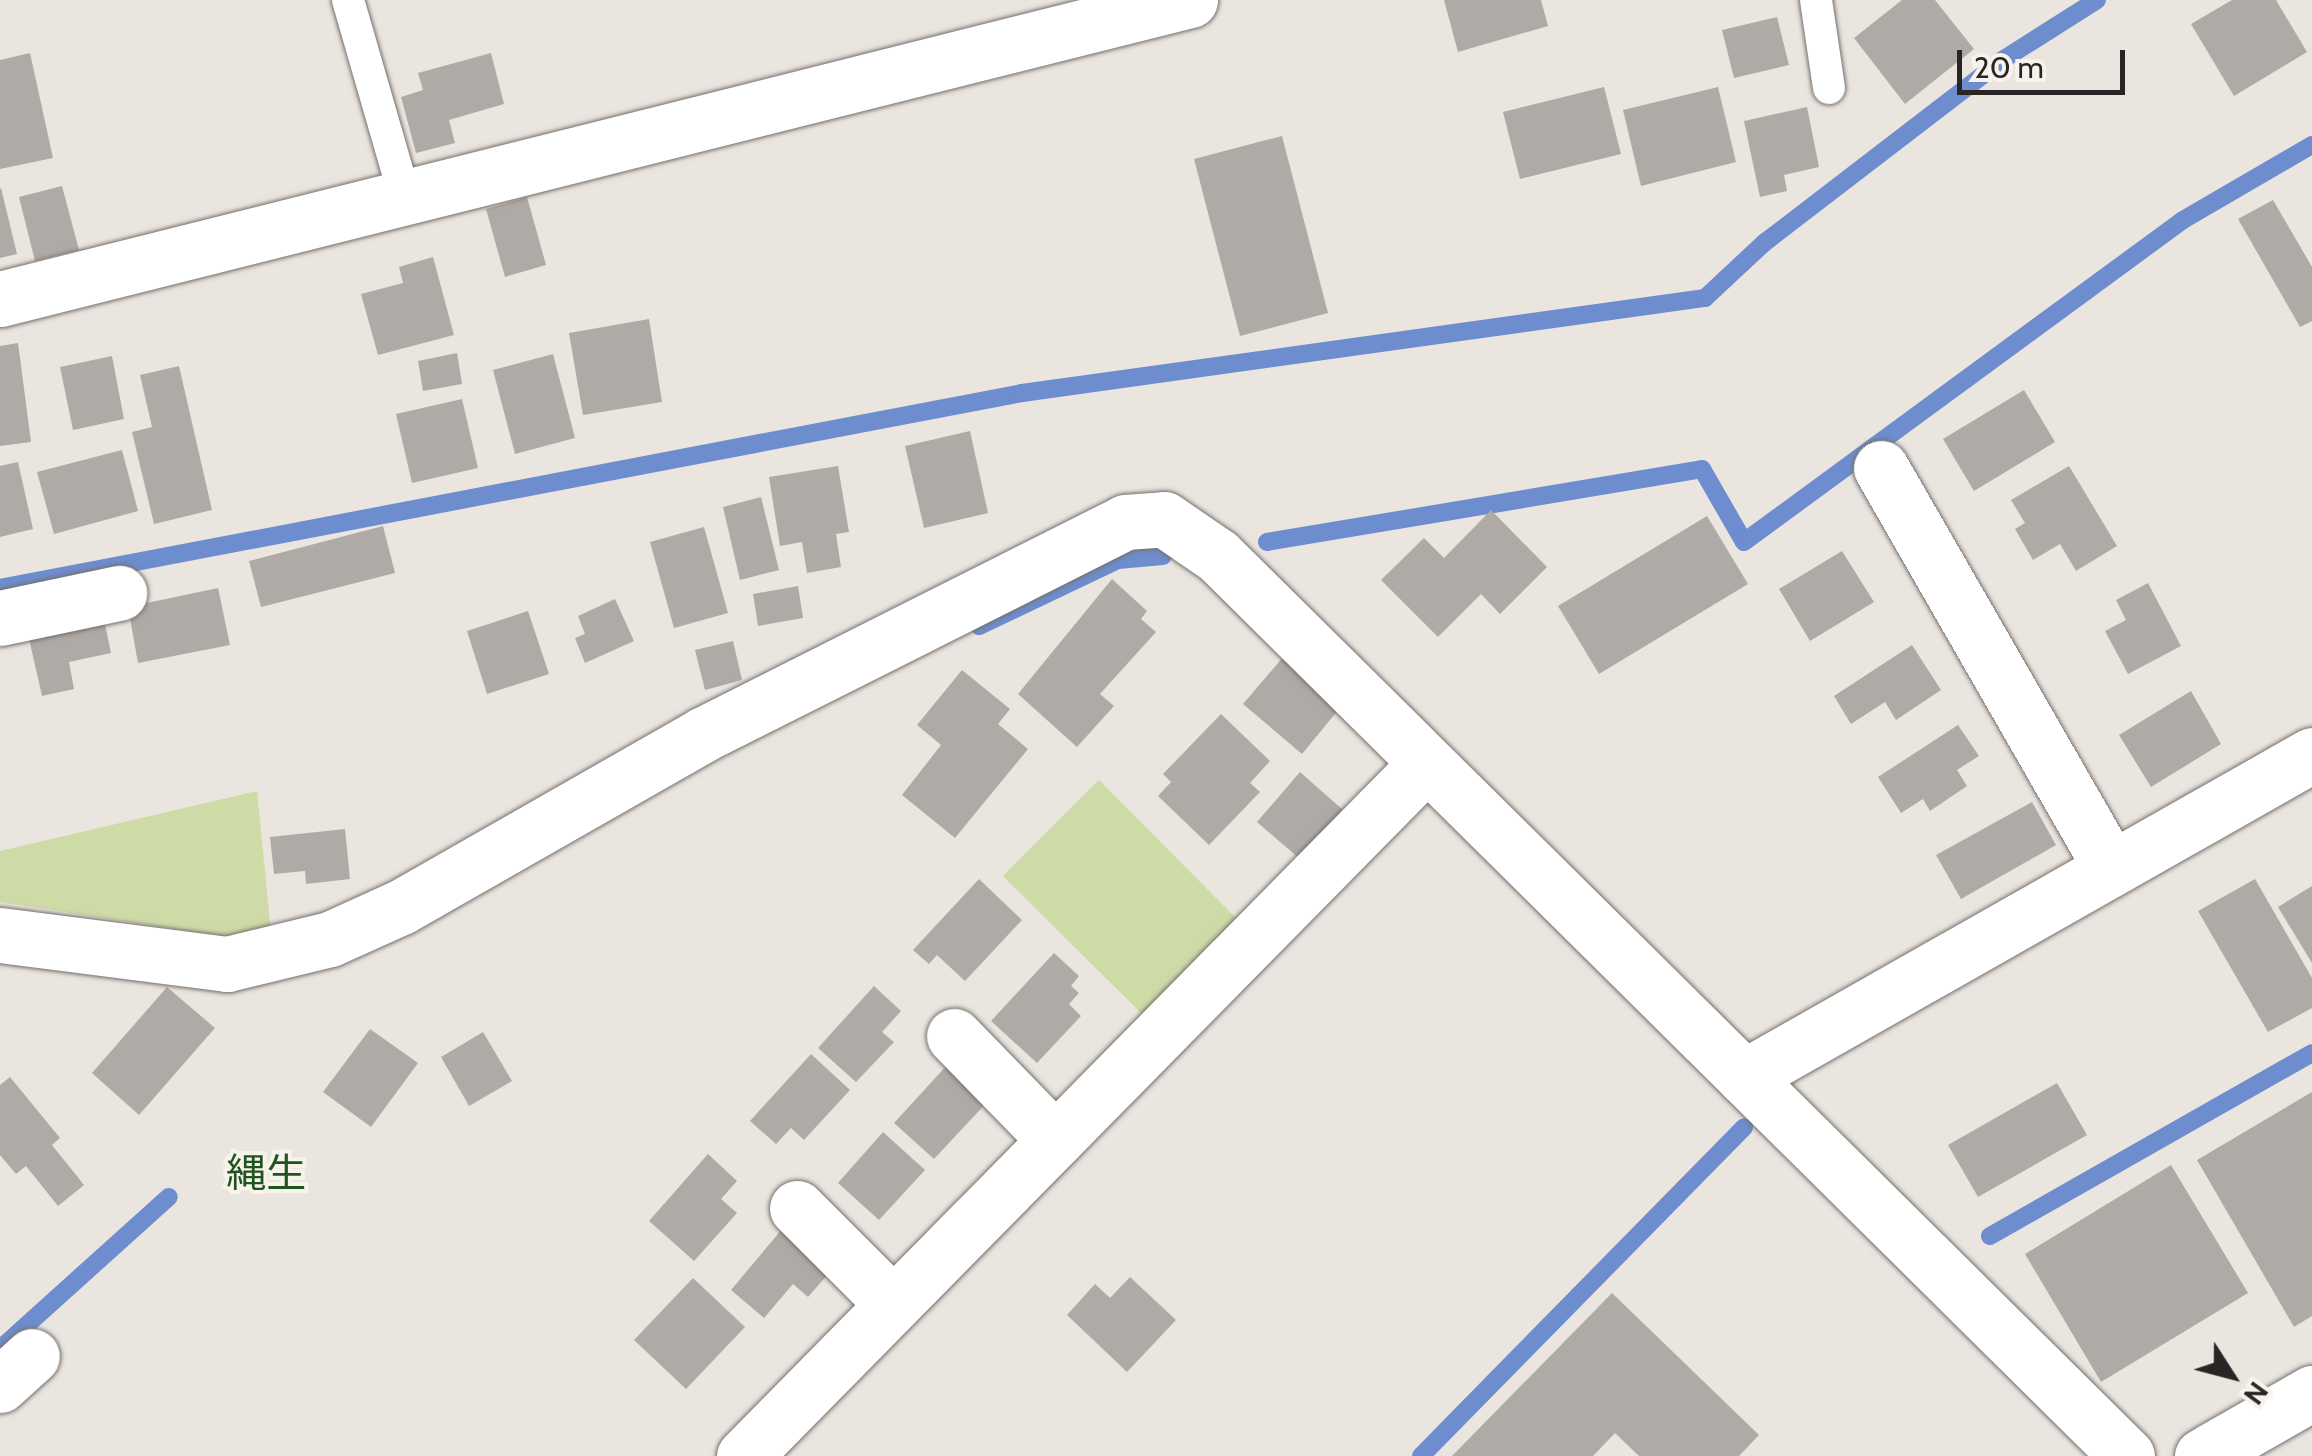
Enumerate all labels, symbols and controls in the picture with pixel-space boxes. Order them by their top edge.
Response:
scale bar [1962,30,2130,92]
text: 20 m [1974,49,2044,86]
district label: 縄生 [226,1149,306,1197]
north arrow [2182,1326,2282,1426]
text: N [2237,1376,2276,1412]

